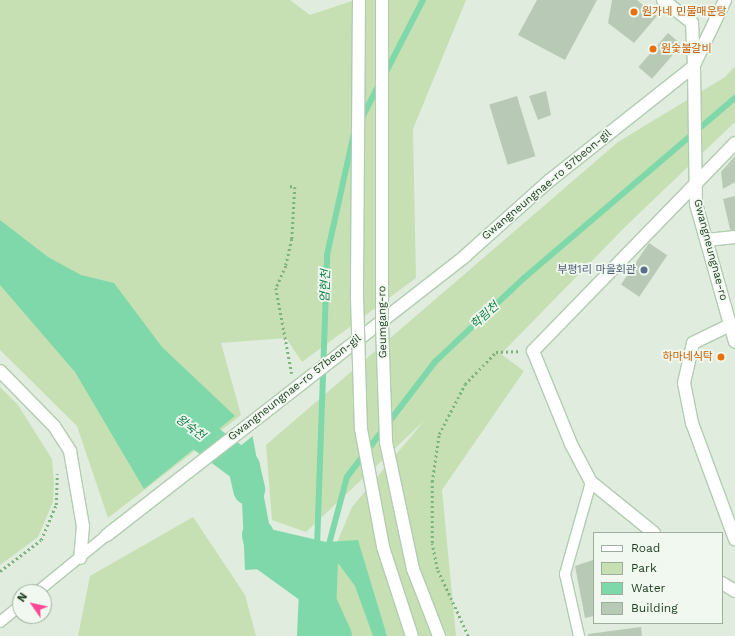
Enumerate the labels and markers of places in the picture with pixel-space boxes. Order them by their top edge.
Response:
place label: 원가네 민물매운탕 [642,5,727,19]
marker: 원가네 민물매운탕 [629,7,639,17]
place label: 원숯불갈비 [661,42,712,56]
marker: 원숯불갈비 [648,44,658,54]
place label: 부평1리 마을회관 [557,263,636,277]
marker: 부평1리 마을회관 [639,265,649,275]
place label: 하마네식탁 [662,350,713,364]
marker: 하마네식탁 [716,352,726,362]

